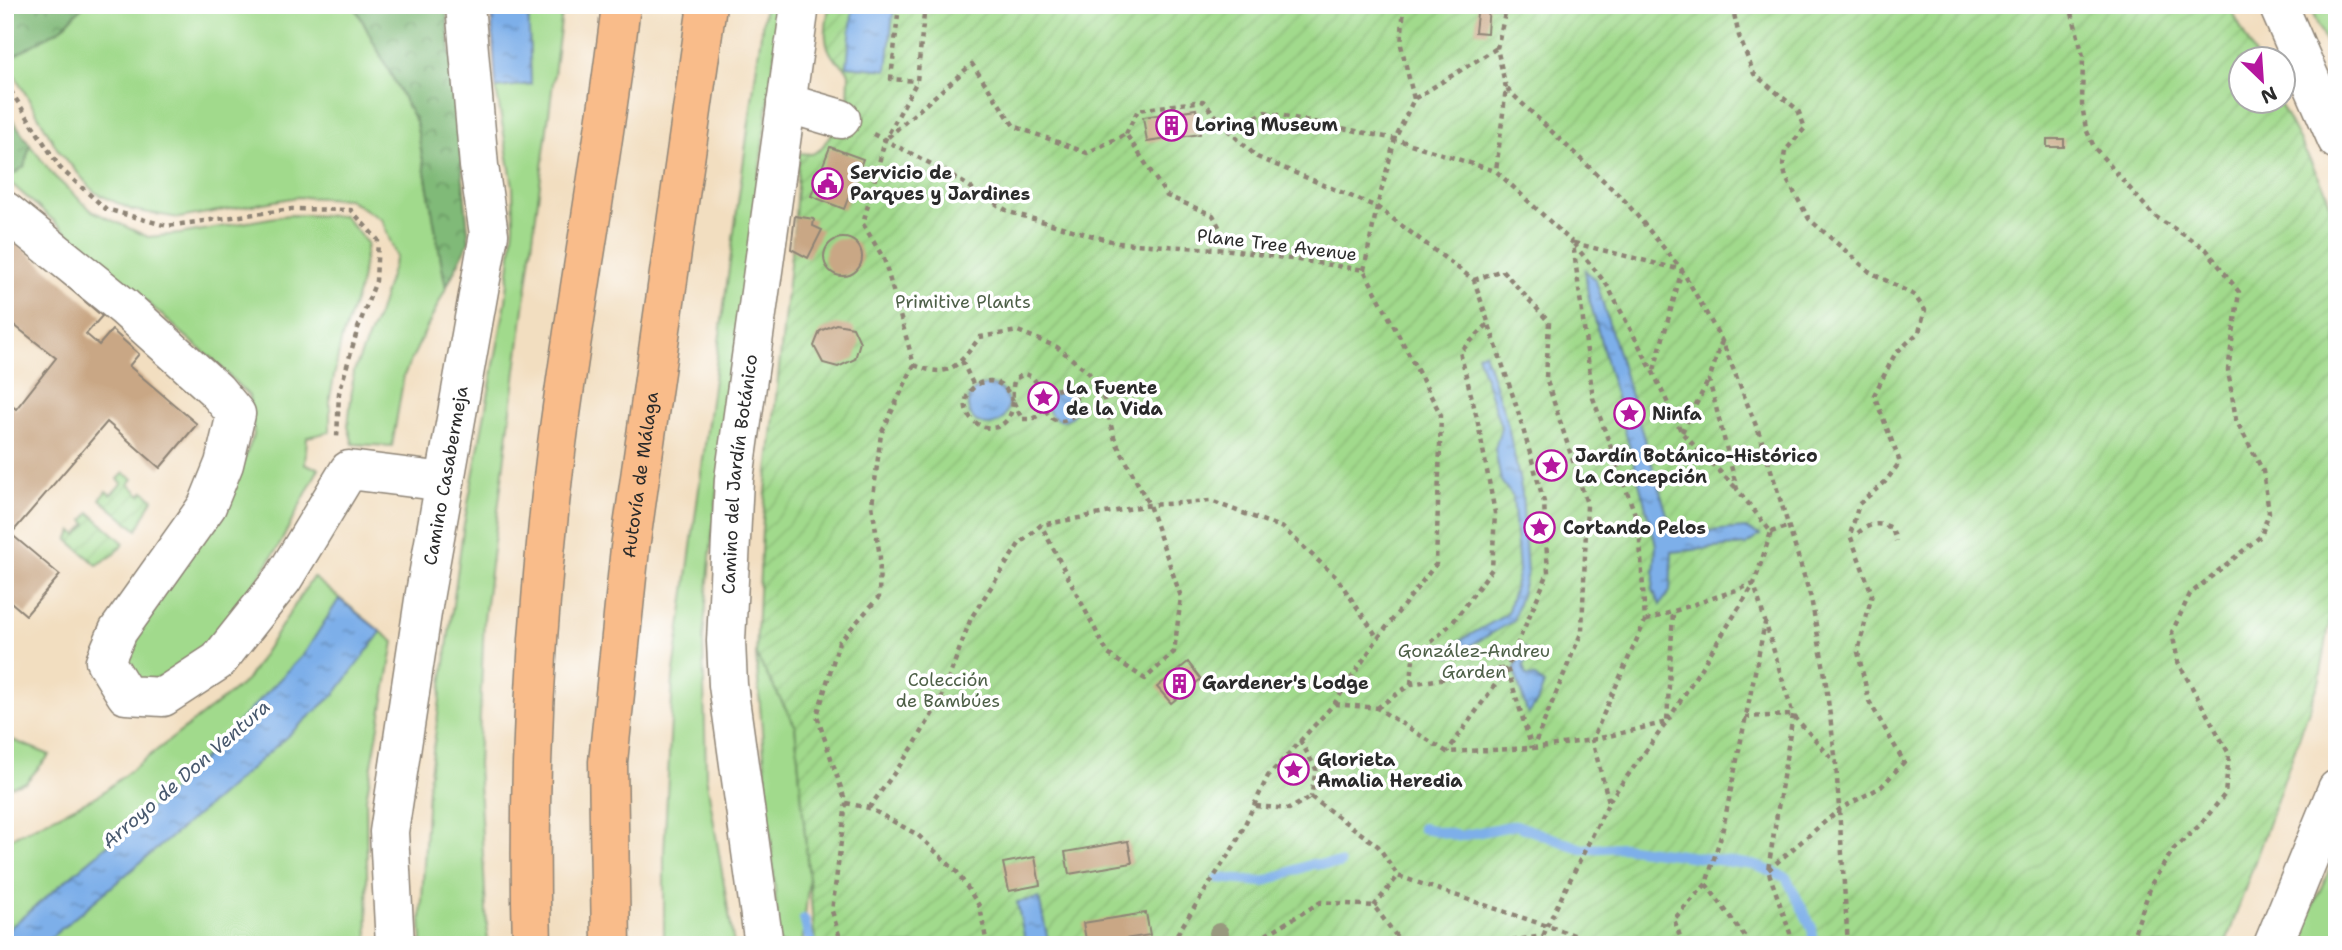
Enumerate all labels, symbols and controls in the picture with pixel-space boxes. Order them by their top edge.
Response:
north arrow [2226,46,2296,116]
text: N [2257,80,2281,109]
building icon: Loring Museum [1155,108,1189,142]
place label: Loring Museum [1195,113,1338,137]
place label: Servicio de Parques y Jardines [850,161,1030,206]
public building icon: Servicio de Parques y Jardines [810,166,844,200]
street label: Plane Tree Avenue [1196,223,1358,267]
park label: Primitive Plants [895,290,1031,314]
street label: Camino del Jardín Botánico [716,353,763,595]
place label: La Fuente de la Vida [1066,376,1164,421]
place icon: La Fuente de la Vida [1026,381,1060,415]
street label: Camino Casabermeja [418,384,474,567]
street label: Autovía de Málaga [617,390,664,559]
place icon: Ninfa [1612,397,1646,431]
place label: Ninfa [1652,402,1703,426]
place label: Jardín Botánico-Histórico La Concepción [1575,444,1818,489]
place icon: Jardín Botánico-Histórico La Concepción [1535,449,1569,483]
place icon: Cortando Pelos [1523,511,1557,545]
place label: Cortando Pelos [1563,516,1706,540]
park label: González-Andreu Garden [1398,639,1550,684]
building icon: Gardener's Lodge [1162,666,1196,700]
park label: Colección de Bambúes [896,668,1000,713]
place label: Gardener's Lodge [1202,671,1369,695]
water label: Arroyo de Don Ventura [97,694,275,854]
place label: Glorieta Amalia Heredia [1317,748,1463,793]
place icon: Glorieta Amalia Heredia [1277,753,1311,787]

